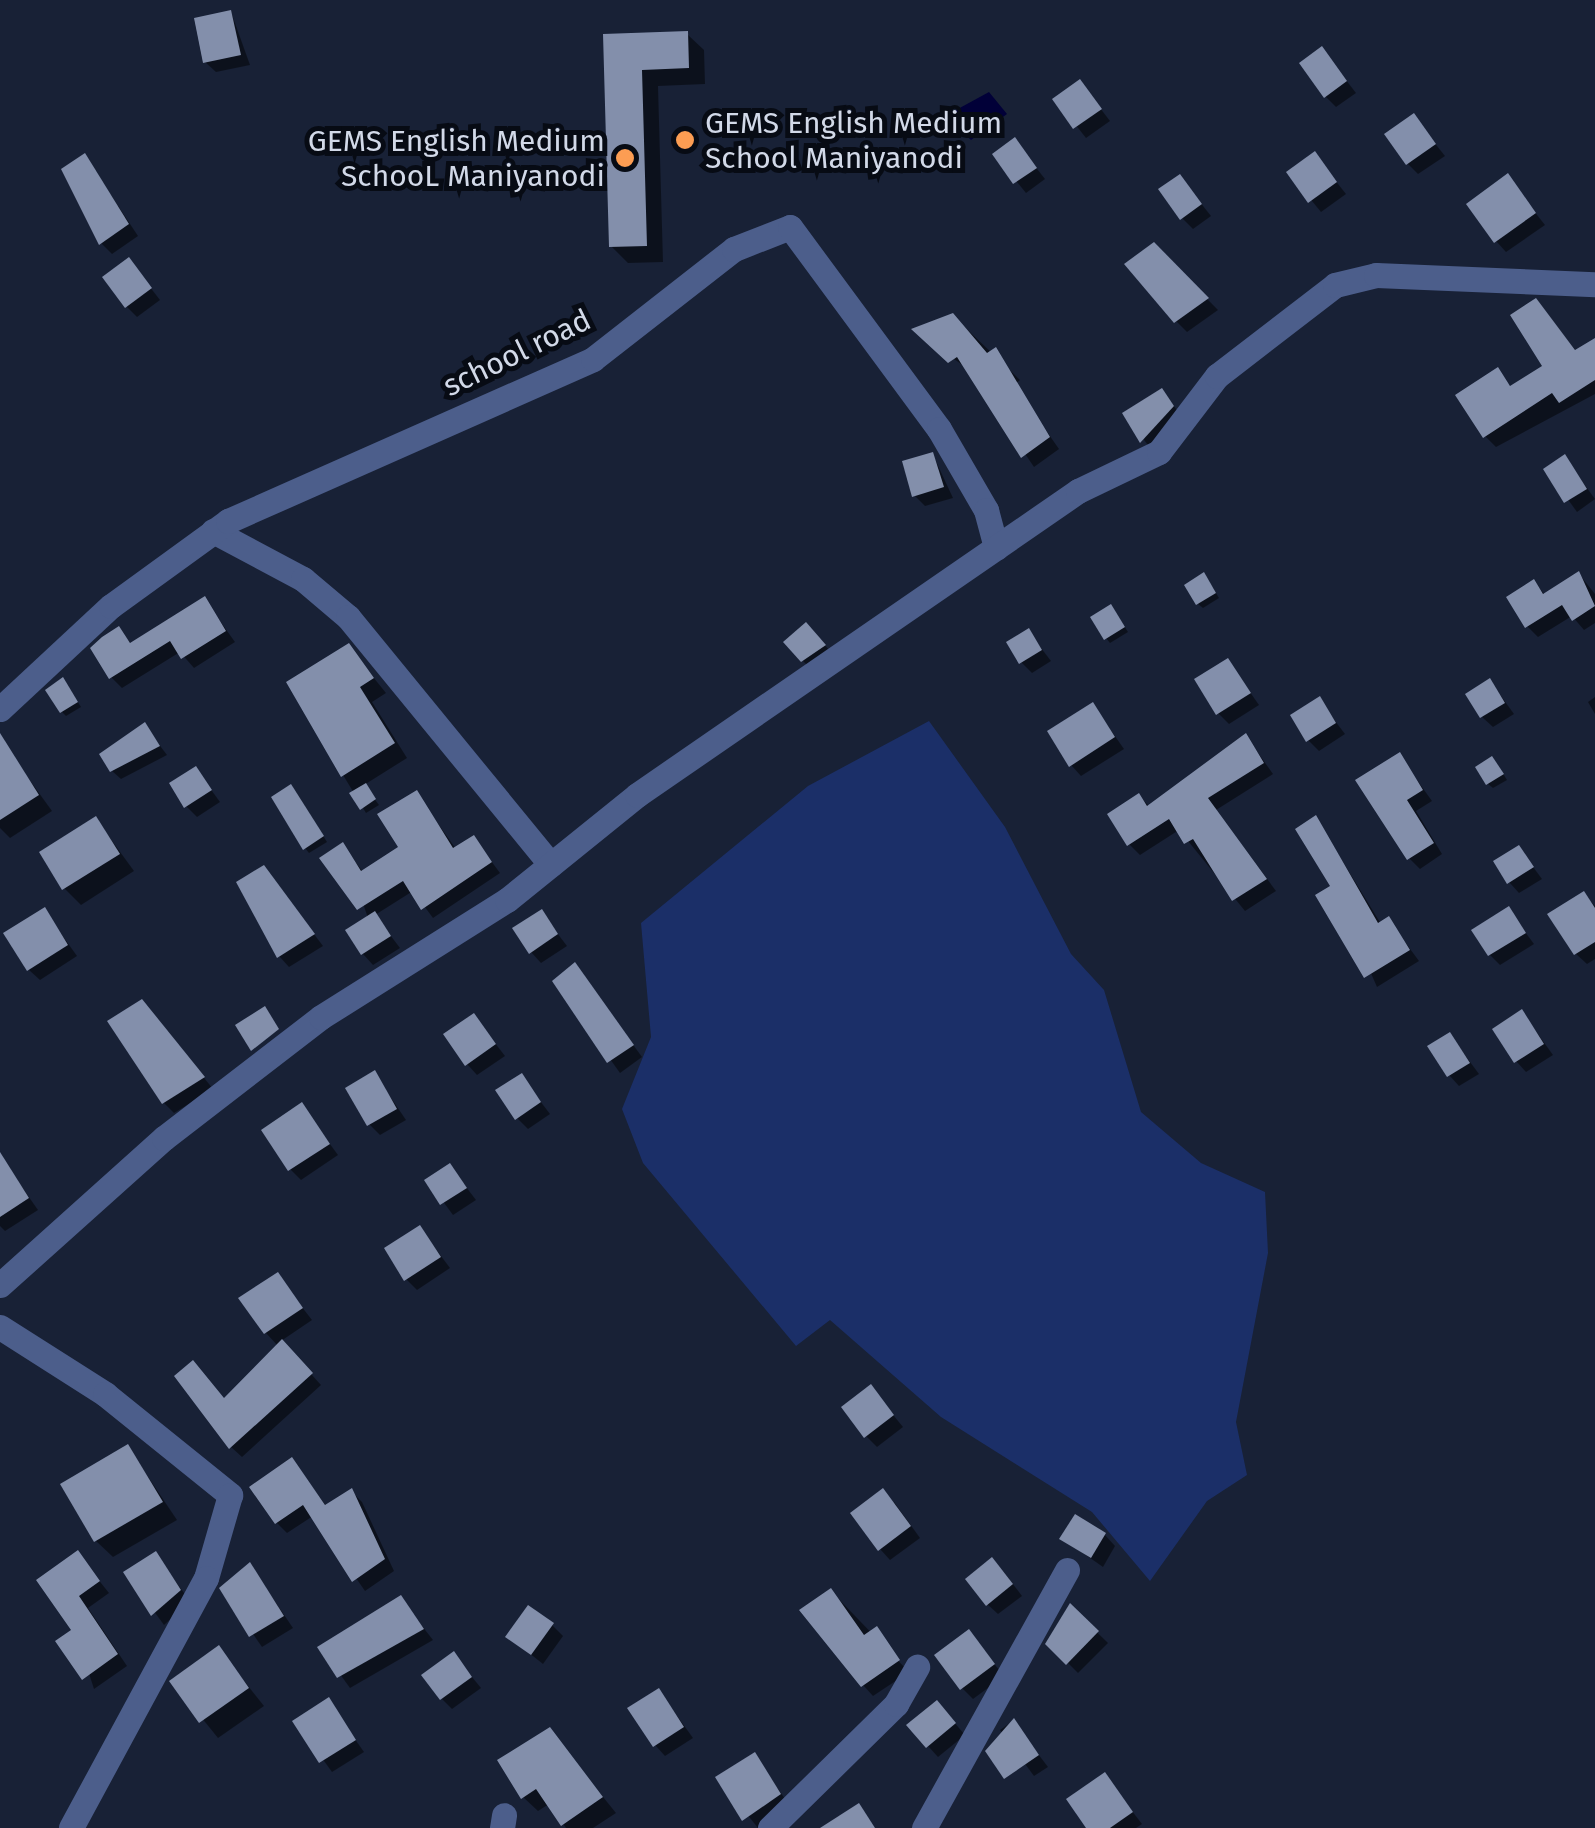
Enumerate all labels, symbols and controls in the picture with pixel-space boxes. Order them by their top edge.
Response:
place label: GEMS English Medium School Maniyanodi [705,105,1002,176]
place label: GEMS English Medium SchooL Maniyanodi [308,123,605,194]
marker: GEMS English Medium School Maniyanodi [674,129,696,151]
marker: GEMS English Medium SchooL Maniyanodi [614,147,636,169]
street label: school road [437,302,597,404]

